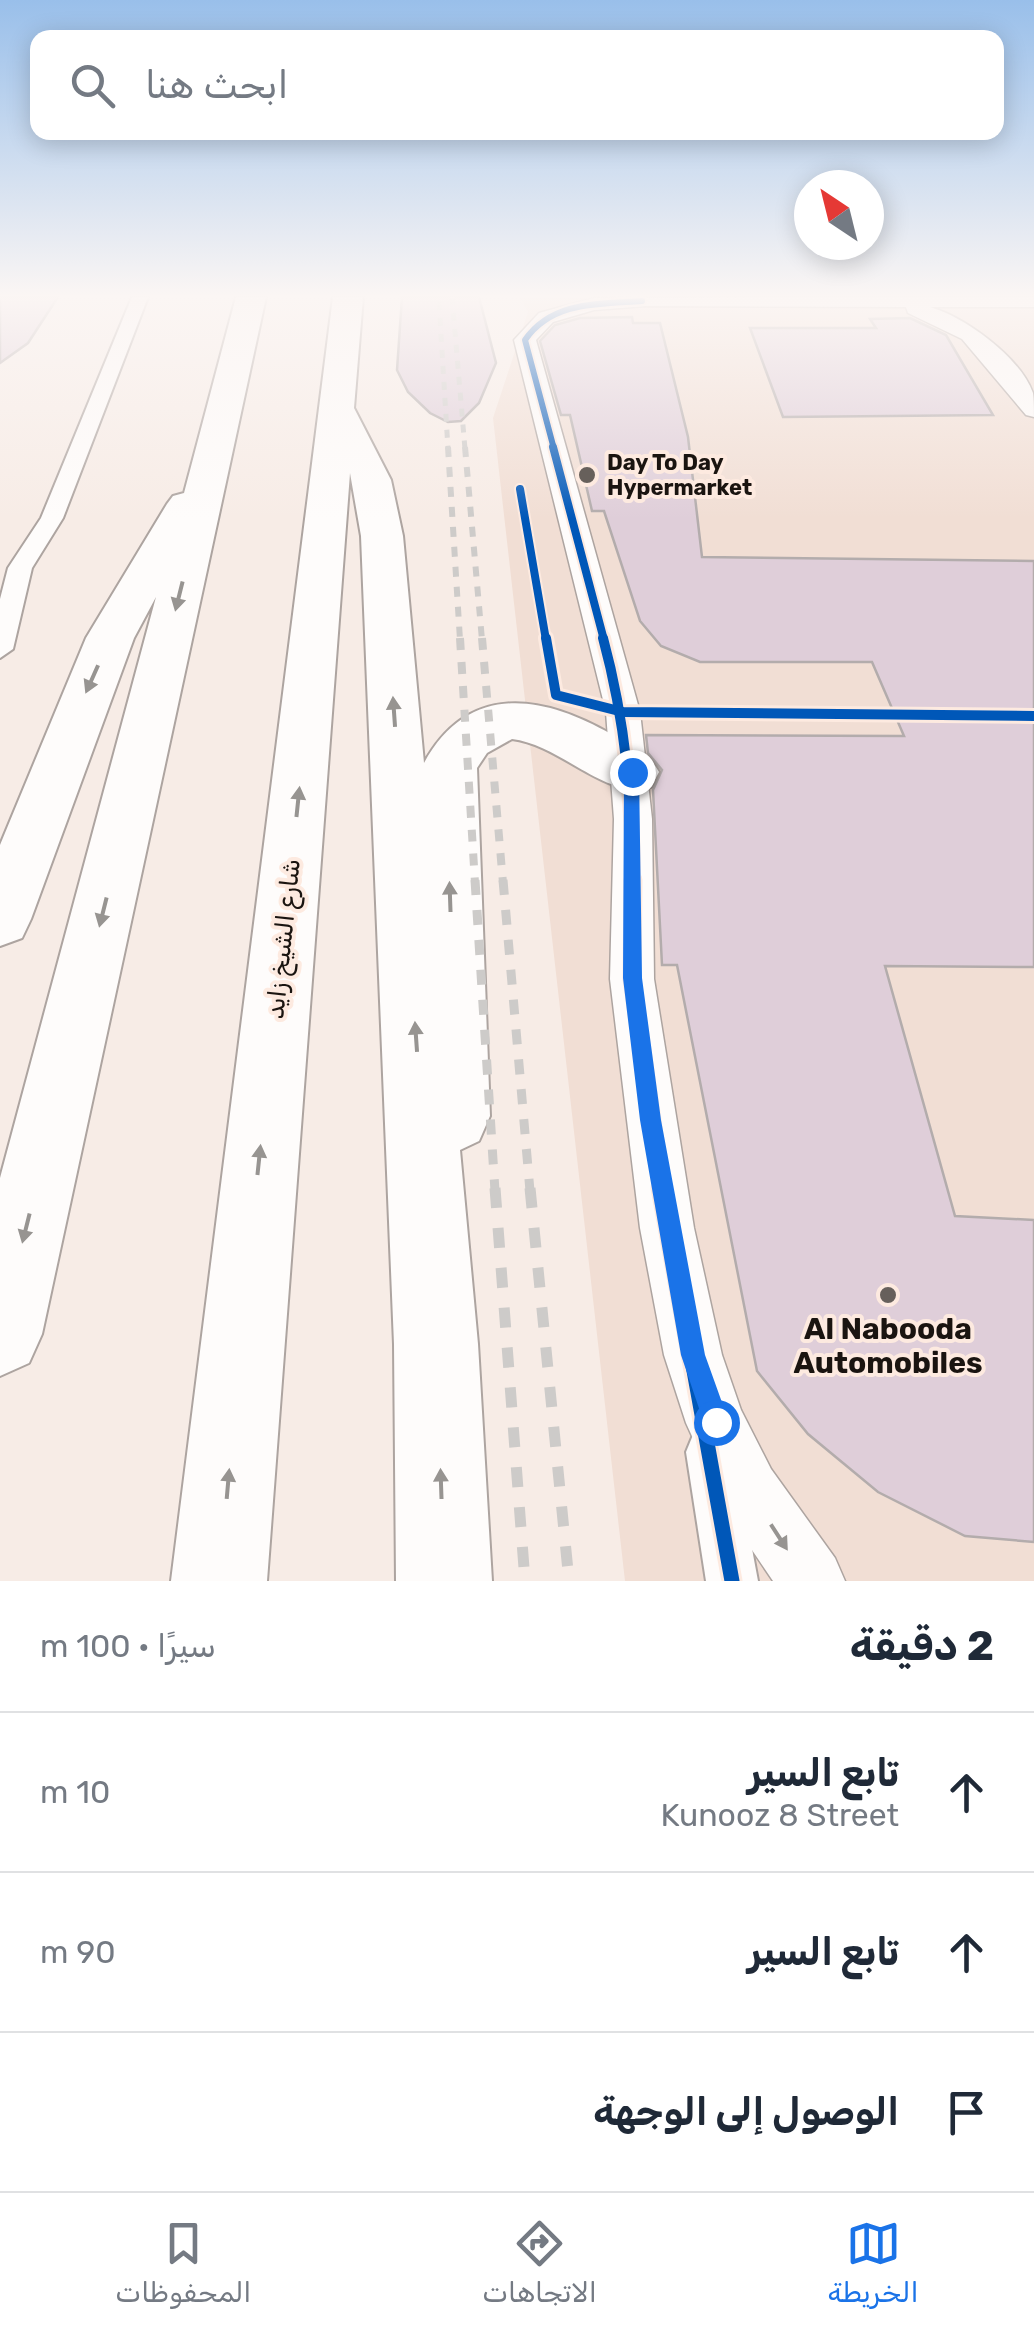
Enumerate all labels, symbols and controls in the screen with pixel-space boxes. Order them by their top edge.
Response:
search box [30,30,1004,140]
icon: search [65,58,120,113]
text: ابحث هنا [145,62,288,108]
north arrow [794,170,884,260]
place label: Day To Day Hypermarket [607,449,752,501]
marker: Day To Day Hypermarket [576,464,598,486]
one-way arrow [171,581,187,612]
one-way arrow [83,665,100,694]
one-way arrow [386,696,402,728]
route end [610,750,656,796]
one-way arrow [290,786,306,818]
street label: شارع الشيخ زايد [260,857,309,1021]
one-way arrow [442,880,458,912]
one-way arrow [94,897,110,928]
one-way arrow [407,1020,423,1052]
one-way arrow [251,1144,267,1176]
one-way arrow [18,1213,33,1244]
marker: Al Nabooda Automobiles [877,1284,899,1306]
place label: Al Nabooda Automobiles [793,1311,983,1381]
route start [694,1400,740,1446]
one-way arrow [221,1467,237,1499]
one-way arrow [432,1467,448,1499]
one-way arrow [770,1524,788,1551]
text: 2 دقيقة [850,1621,994,1671]
text: سيرًا · 100 m [40,1627,216,1665]
text: تابع السير [747,1750,899,1796]
icon: ahead [939,1765,994,1820]
text: 10 m [40,1773,110,1811]
text: Kunooz 8 Street [660,1796,899,1834]
icon: ahead [939,1925,994,1980]
text: تابع السير [747,1929,899,1975]
text: 90 m [40,1933,116,1971]
icon: arrive [939,2085,994,2140]
text: الوصول إلى الوجهة [593,2089,899,2135]
tab: المحفوظات [115,2216,251,2309]
tab: الاتجاهات [482,2216,597,2309]
tab: الخريطة [828,2216,919,2309]

